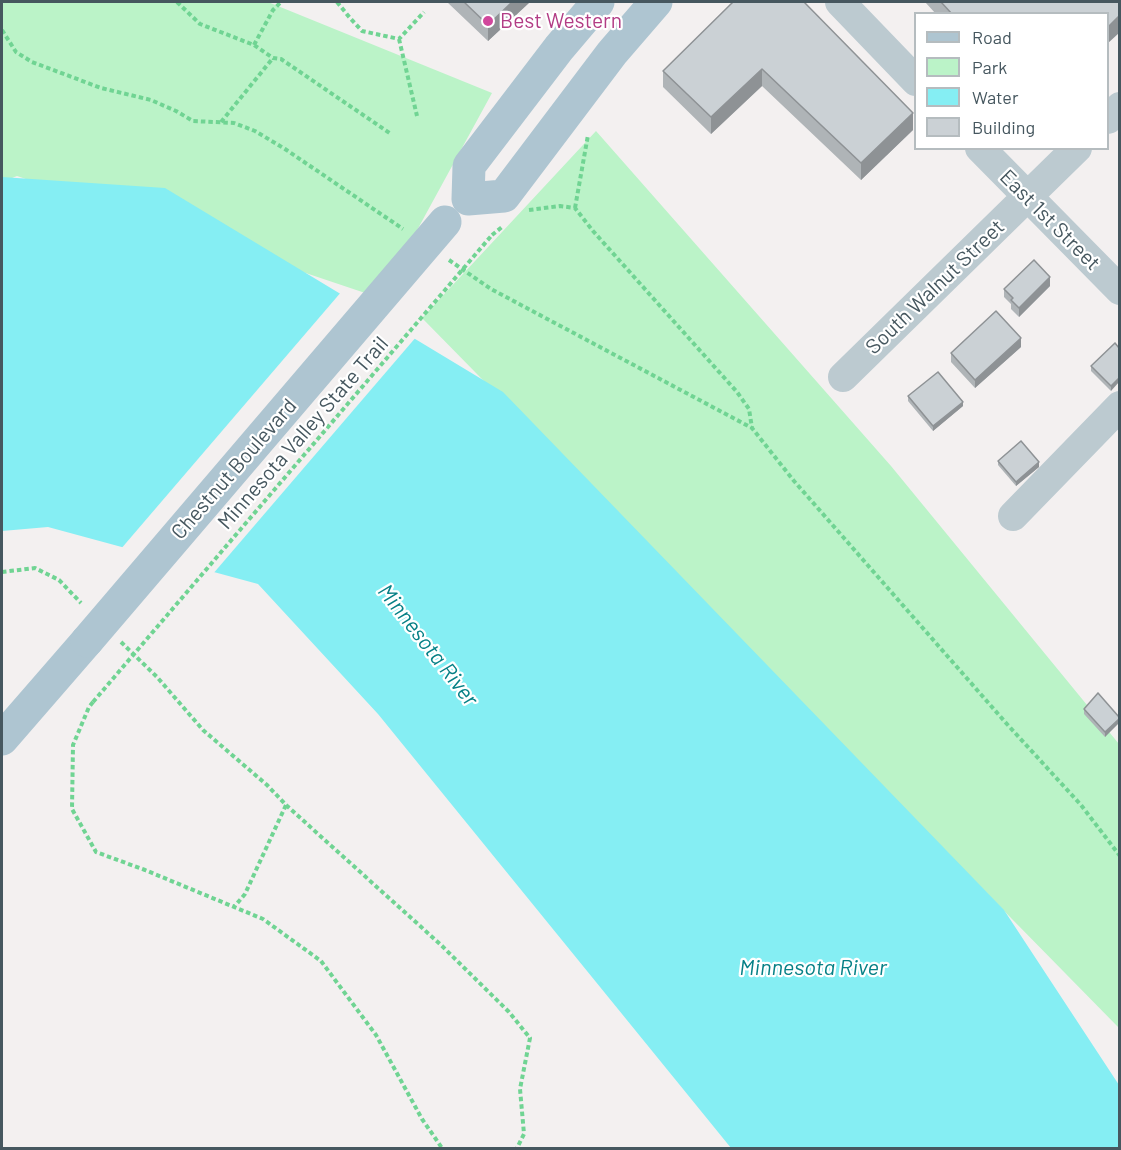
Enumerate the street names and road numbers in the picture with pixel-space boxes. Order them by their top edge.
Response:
street label: East 1st Street [994,164,1106,276]
street label: South Walnut Street [860,214,1010,360]
street label: Minnesota Valley State Trail [212,332,394,534]
street label: Chestnut Boulevard [166,394,302,544]

